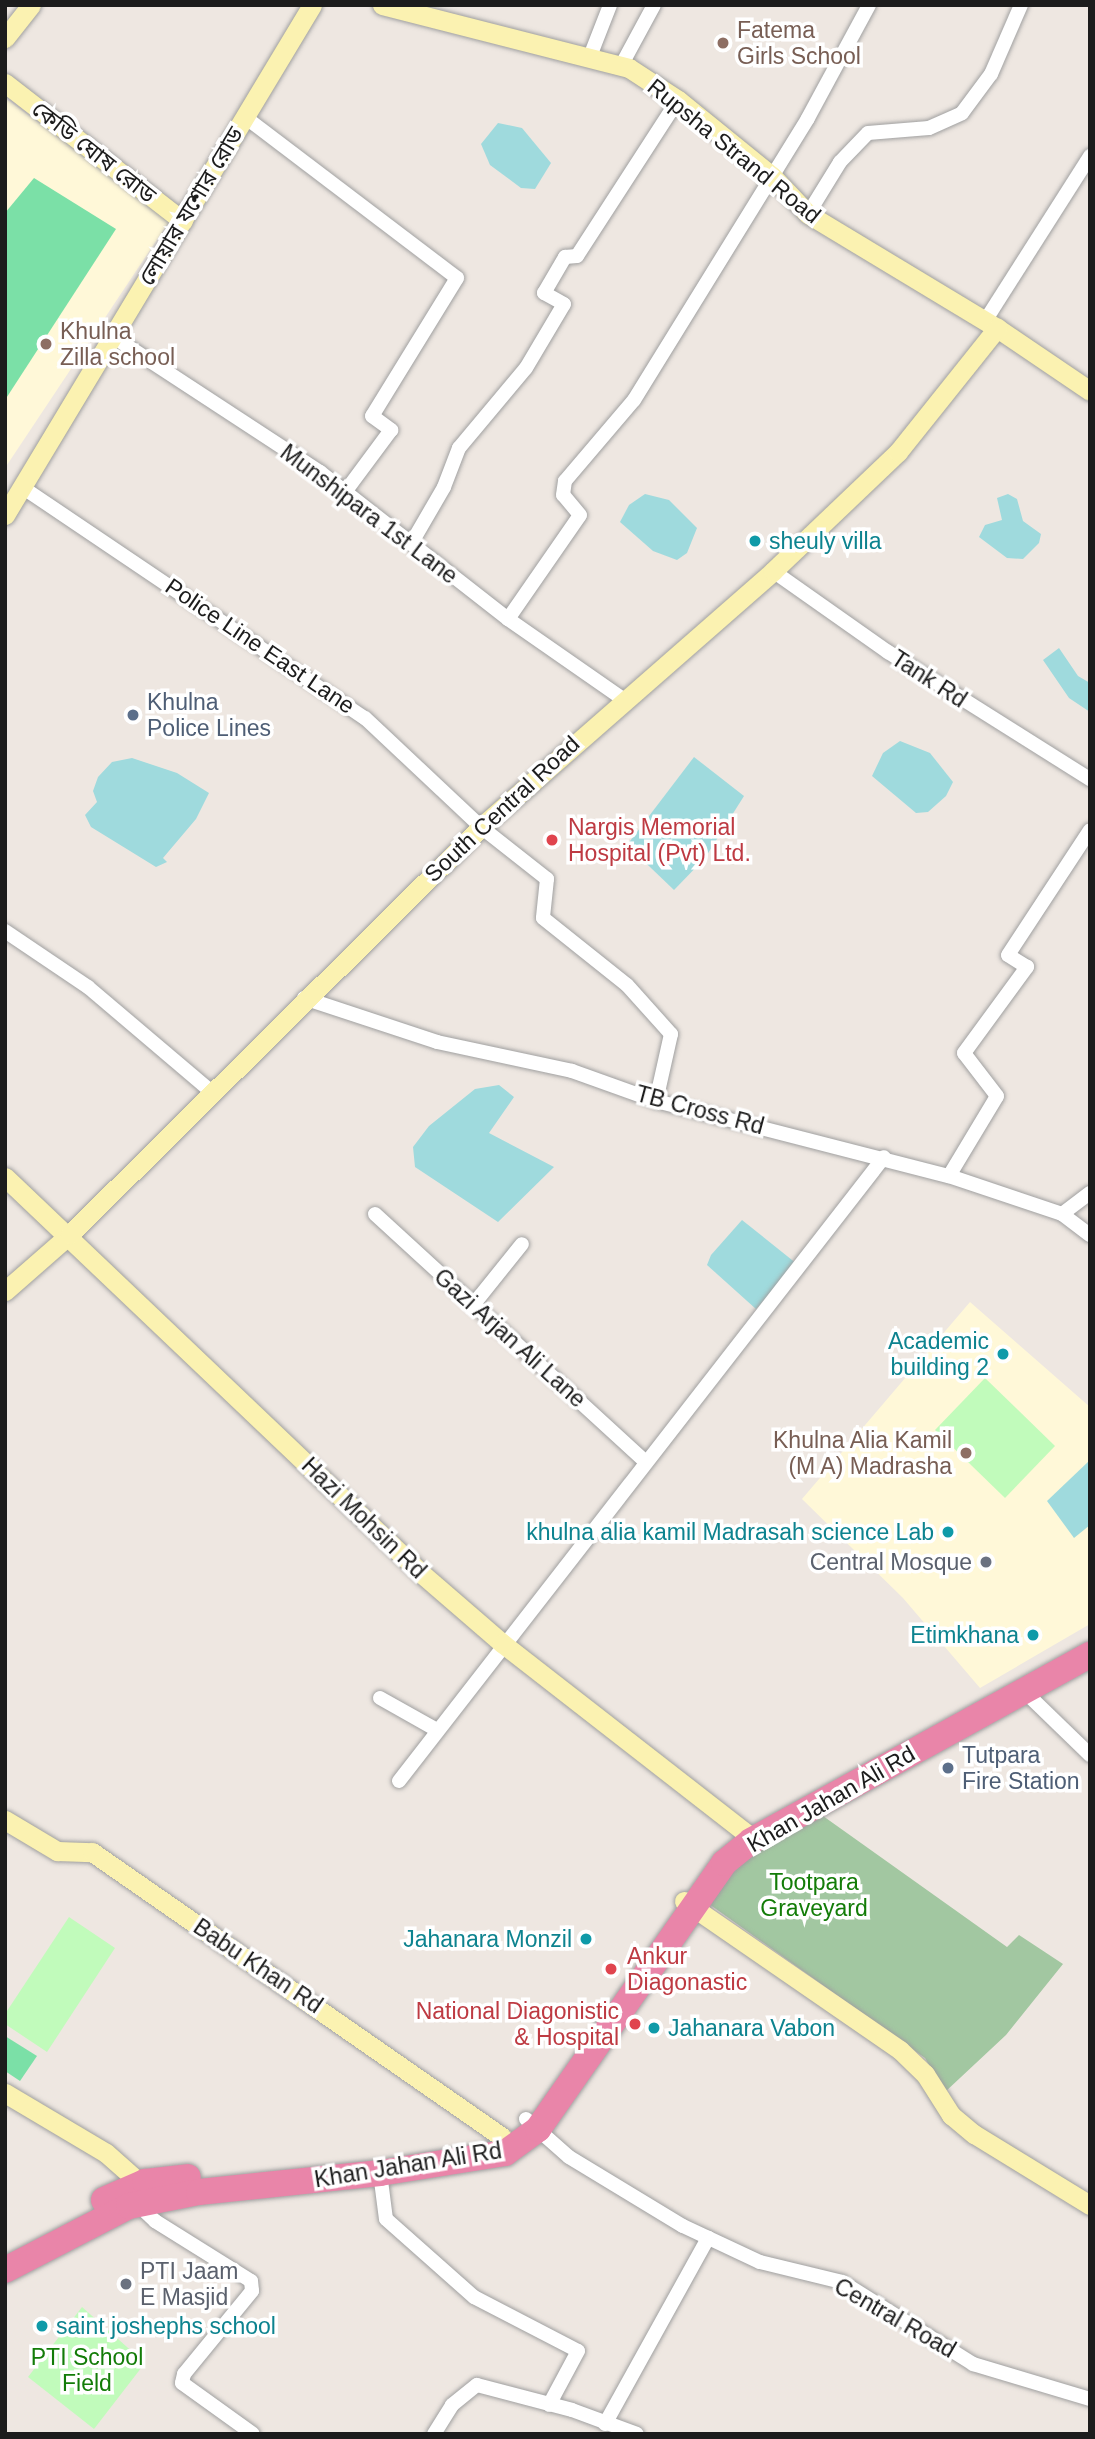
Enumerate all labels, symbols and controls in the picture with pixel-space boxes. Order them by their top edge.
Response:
place label: Fatema Girls School [737,16,861,70]
marker: Fatema Girls School [715,35,731,51]
street label: Rupsha Strand Road [642,73,826,229]
street label: কেডি ঘোষ রোড [27,95,161,209]
street label: লোয়ার যশোর রোড [133,122,249,290]
place label: Khulna Zilla school [60,317,175,371]
marker: Khulna Zilla school [38,336,54,352]
street label: Munshipara 1st Lane [275,438,463,590]
place label: sheuly villa [769,527,881,555]
marker: sheuly villa [747,533,763,549]
street label: Police Line East Lane [160,572,360,720]
street label: Tank Rd [886,644,972,714]
place label: Khulna Police Lines [147,688,271,742]
marker: Khulna Police Lines [125,707,141,723]
street label: South Central Road [419,730,585,888]
place label: Nargis Memorial Hospital (Pvt) Ltd. [568,813,751,867]
marker: Nargis Memorial Hospital (Pvt) Ltd. [542,830,562,850]
street label: TB Cross Rd [633,1080,767,1140]
street label: Gazi Arjan Ali Lane [428,1262,592,1414]
place label: Academic building 2 [888,1327,989,1381]
marker: Academic building 2 [995,1346,1011,1362]
place label: Khulna Alia Kamil (M A) Madrasha [772,1426,952,1480]
marker: Khulna Alia Kamil (M A) Madrasha [958,1445,974,1461]
street label: Hazi Mohsin Rd [296,1452,432,1584]
place label: khulna alia kamil Madrasah science Lab [526,1518,934,1546]
marker: khulna alia kamil Madrasah science Lab [940,1524,956,1540]
place label: Central Mosque [810,1548,972,1576]
marker: Central Mosque [978,1554,994,1570]
place label: Etimkhana [910,1621,1019,1649]
marker: Etimkhana [1025,1627,1041,1643]
street label: Khan Jahan Ali Rd [742,1739,920,1859]
place label: Tutpara Fire Station [962,1741,1080,1795]
marker: Tutpara Fire Station [940,1760,956,1776]
park label: Tootpara Graveyard [760,1868,868,1922]
street label: Babu Khan Rd [188,1913,328,2019]
place label: Jahanara Monzil [403,1925,572,1953]
marker: Jahanara Monzil [578,1931,594,1947]
place label: Ankur Diagonastic [627,1942,747,1996]
marker: Ankur Diagonastic [601,1959,621,1979]
place label: National Diagonistic & Hospital [416,1997,619,2051]
marker: National Diagonistic & Hospital [625,2014,645,2034]
place label: Jahanara Vabon [668,2014,835,2042]
marker: Jahanara Vabon [646,2020,662,2036]
street label: Khan Jahan Ali Rd [312,2136,504,2194]
place label: PTI Jaam E Masjid [140,2257,238,2311]
street label: Central Road [829,2272,961,2364]
marker: PTI Jaam E Masjid [118,2276,134,2292]
place label: saint joshephs school [56,2312,276,2340]
marker: saint joshephs school [34,2318,50,2334]
park label: PTI School Field [31,2343,143,2397]

